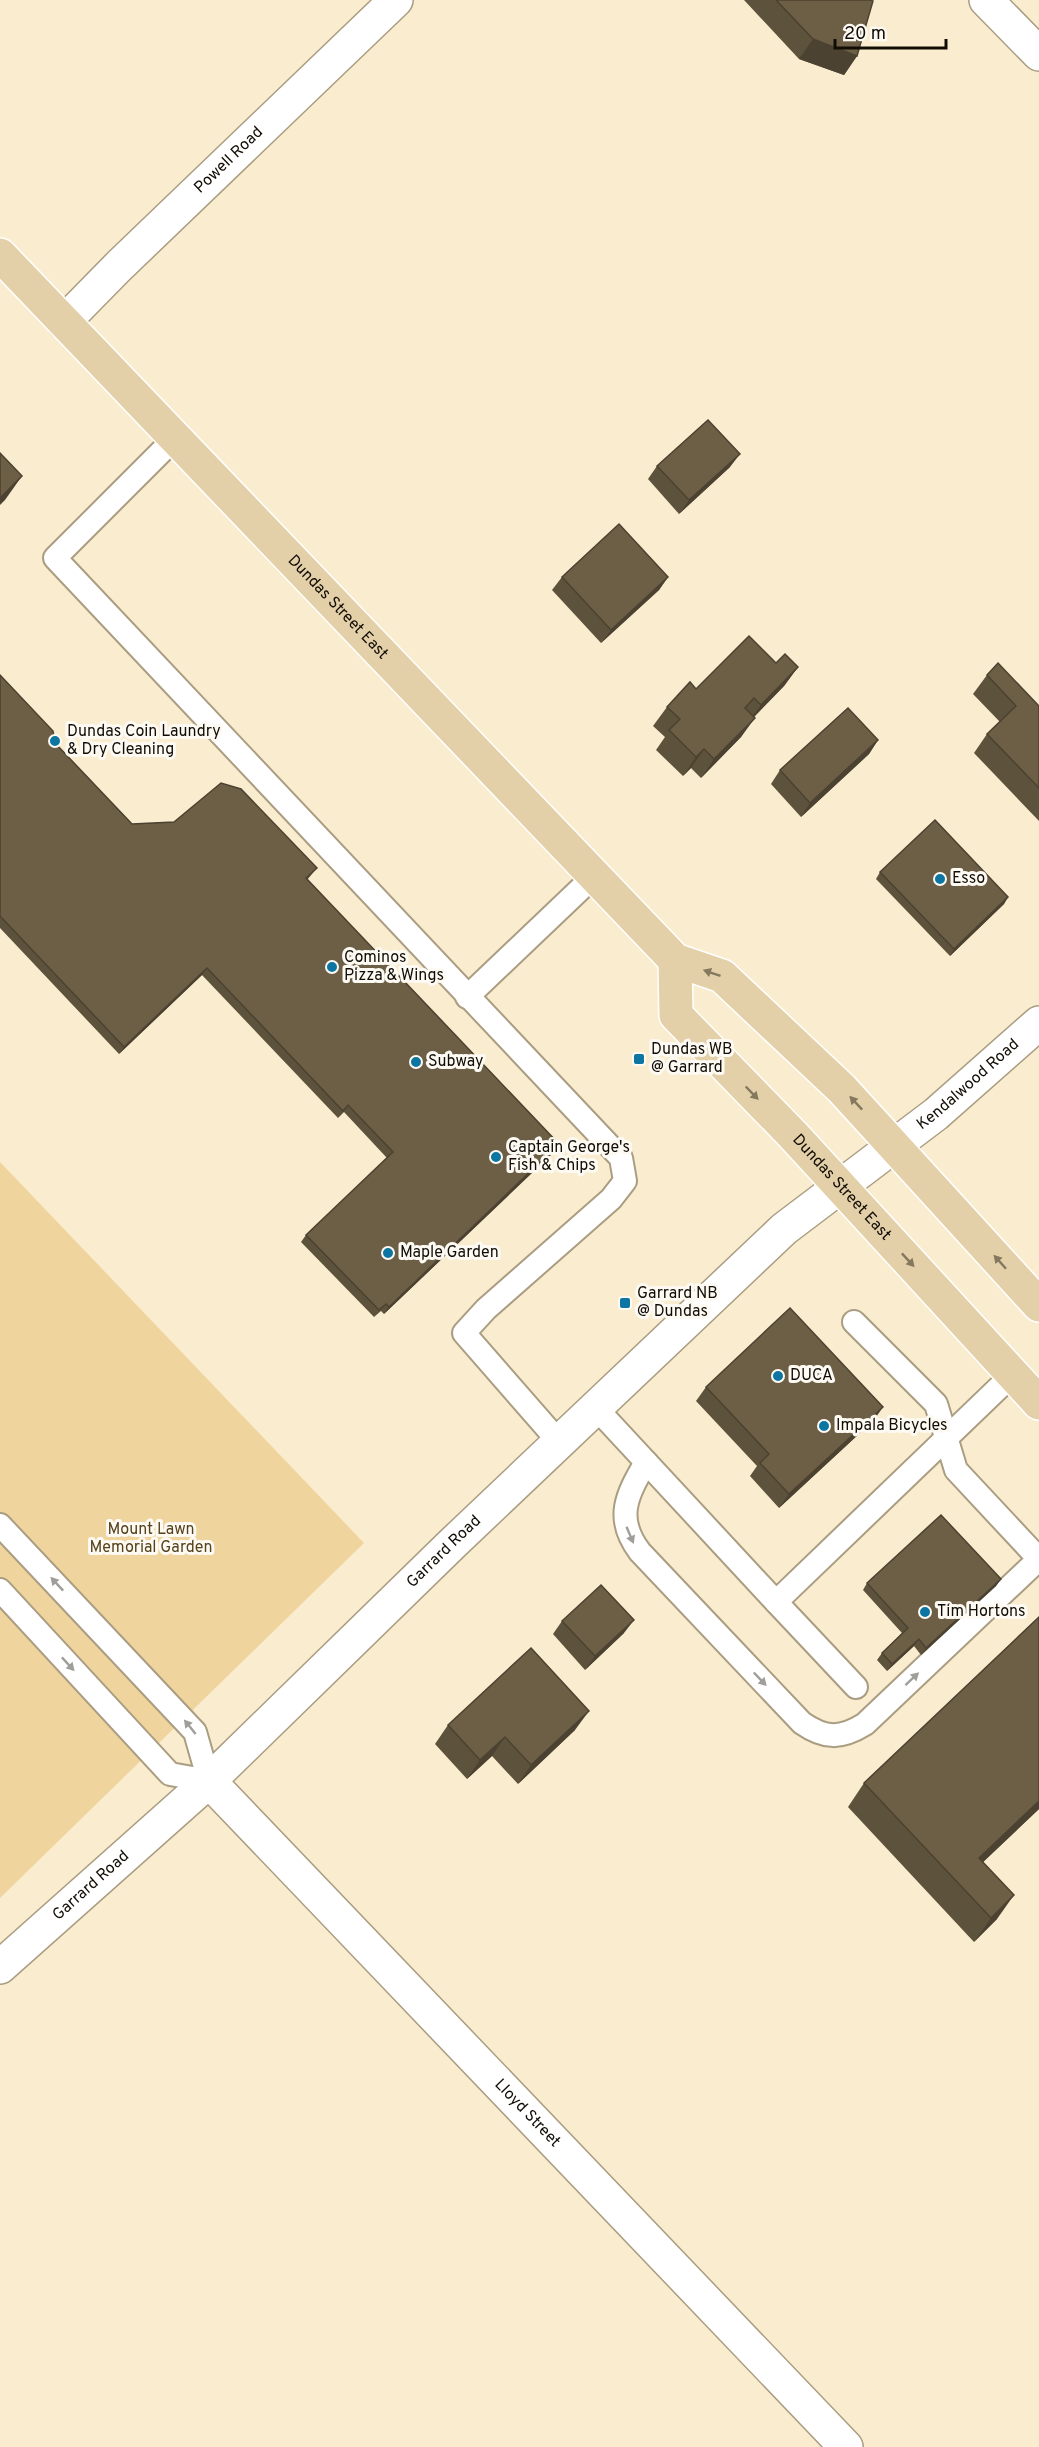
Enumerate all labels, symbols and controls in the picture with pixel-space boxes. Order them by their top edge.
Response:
scale bar [835,12,946,50]
text: 20 m [844,23,886,46]
street label: Powell Road [190,123,268,198]
street label: Dundas Street East [283,551,392,664]
place label: Dundas Coin Laundry & Dry Cleaning [67,722,221,760]
marker: Dundas Coin Laundry & Dry Cleaning [48,734,62,748]
place label: Esso [952,869,985,889]
marker: Esso [933,872,947,886]
place label: Cominos Pizza & Wings [344,948,444,986]
marker: Cominos Pizza & Wings [325,960,339,974]
one-way arrow [703,967,721,977]
street label: Kendalwood Road [913,1035,1024,1135]
place label: Dundas WB @ Garrard [651,1040,732,1078]
place label: Subway [428,1052,484,1072]
marker: Dundas WB @ Garrard [632,1052,646,1066]
marker: Subway [409,1055,423,1069]
one-way arrow [744,1086,758,1100]
one-way arrow [849,1096,863,1111]
street label: Dundas Street East [788,1130,895,1245]
place label: Captain George's Fish & Chips [508,1138,630,1176]
marker: Captain George's Fish & Chips [489,1150,503,1164]
place label: Maple Garden [400,1243,499,1263]
marker: Maple Garden [381,1246,395,1260]
one-way arrow [901,1253,915,1268]
one-way arrow [994,1255,1007,1270]
place label: Garrard NB @ Dundas [637,1284,718,1322]
marker: Garrard NB @ Dundas [618,1296,632,1310]
place label: DUCA [790,1366,833,1386]
marker: DUCA [771,1369,785,1383]
place label: Impala Bicycles [836,1416,948,1436]
marker: Impala Bicycles [817,1419,831,1433]
street label: Garrard Road [403,1511,486,1593]
park label: Mount Lawn Memorial Garden [89,1520,213,1558]
one-way arrow [625,1526,635,1544]
one-way arrow [50,1578,64,1592]
place label: Tim Hortons [937,1602,1026,1622]
marker: Tim Hortons [918,1605,932,1619]
one-way arrow [61,1657,75,1672]
one-way arrow [753,1671,767,1685]
one-way arrow [905,1672,920,1686]
one-way arrow [183,1719,196,1735]
street label: Garrard Road [49,1847,134,1925]
street label: Lloyd Street [490,2075,564,2152]

